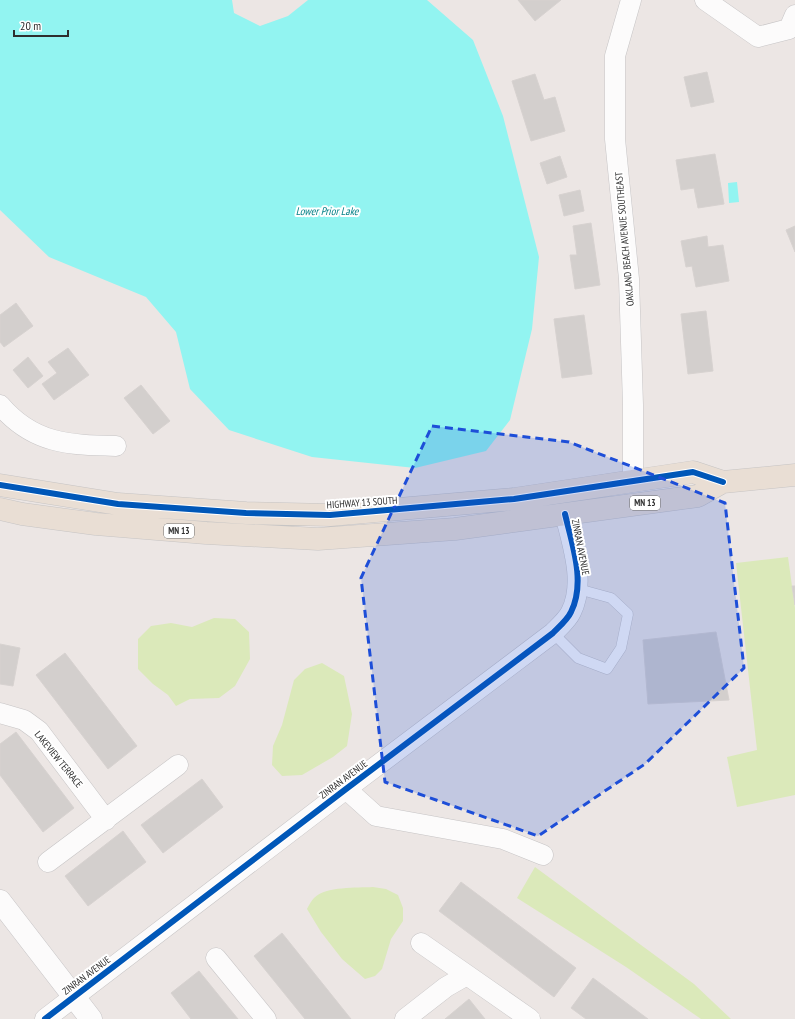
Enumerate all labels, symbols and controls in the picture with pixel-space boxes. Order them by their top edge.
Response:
scale bar [14,12,68,38]
text: 20 m [20,18,41,33]
street label: OAKLAND BEACH AVENUE SOUTHEAST [612,171,637,307]
water label: Lower Prior Lake [296,204,360,218]
street label: HIGHWAY 13 SOUTH [326,494,398,511]
road number: MN 13 [630,496,660,510]
street label: ZINRAN AVENUE [569,518,592,576]
road number: MN 13 [164,524,194,538]
street label: LAKEVIEW TERRACE [32,728,85,790]
street label: ZINRAN AVENUE [317,757,370,802]
street label: ZINRAN AVENUE [60,953,113,998]

